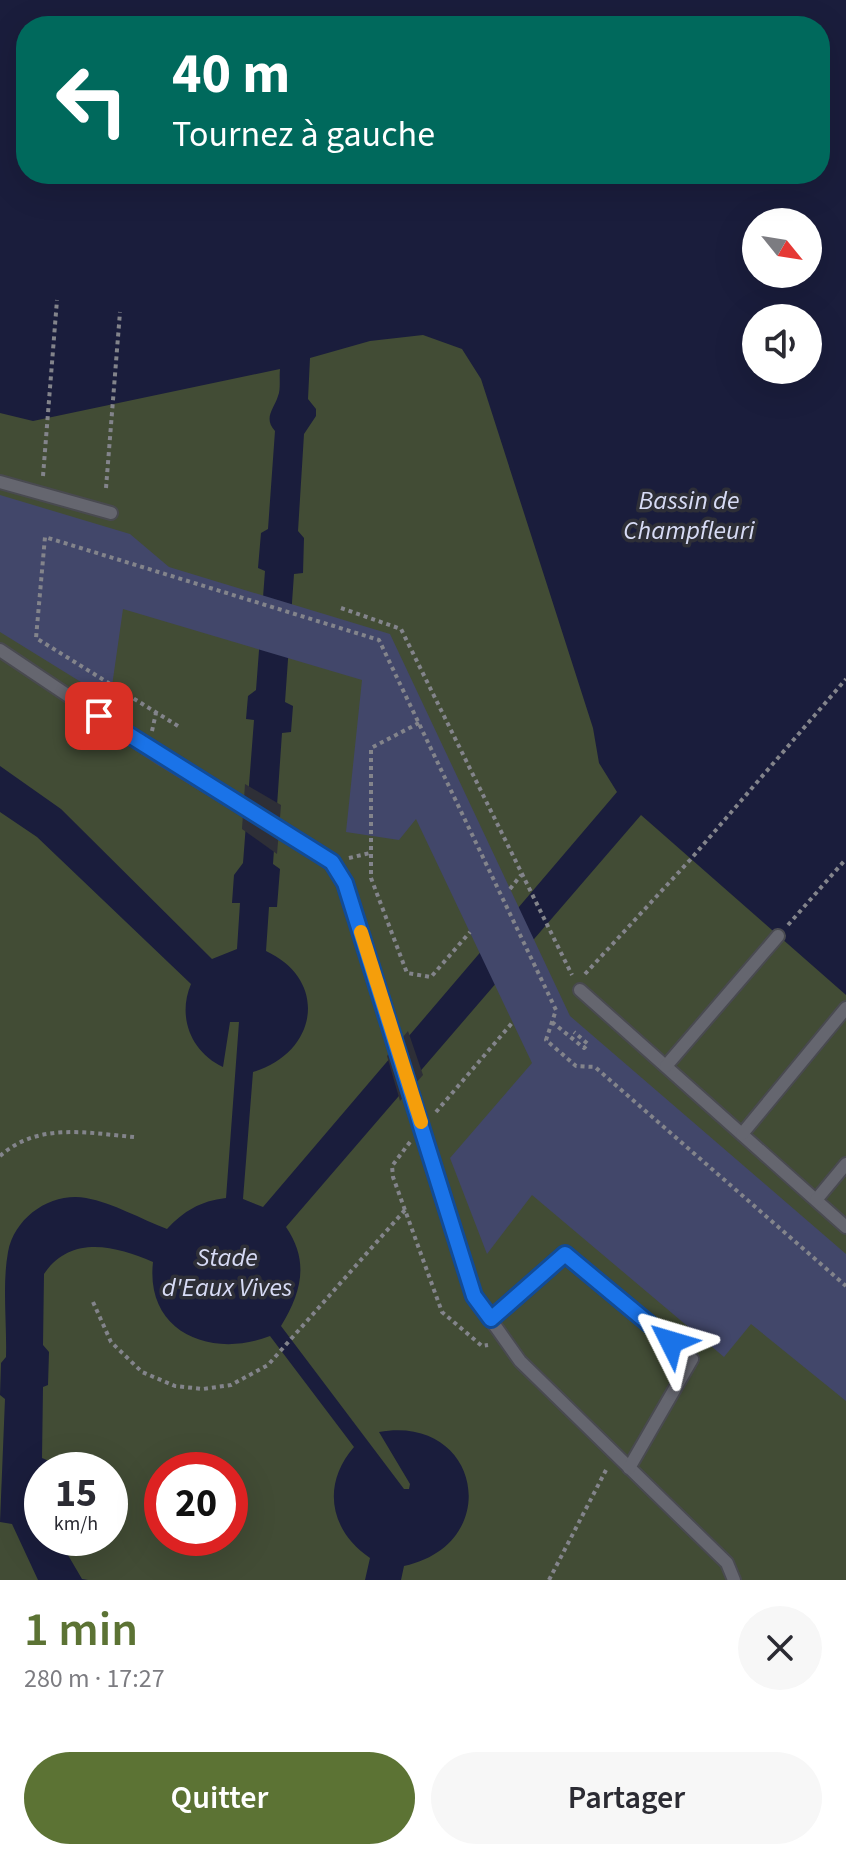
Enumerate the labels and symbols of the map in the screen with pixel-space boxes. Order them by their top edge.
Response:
north arrow [742,208,822,288]
water label: Bassin de Champfleuri [623,482,756,549]
pin [65,682,133,750]
water label: Stade d'Eaux Vives [162,1239,292,1306]
position arrow [629,1300,713,1384]
speed limit sign: 20 [144,1452,248,1556]

